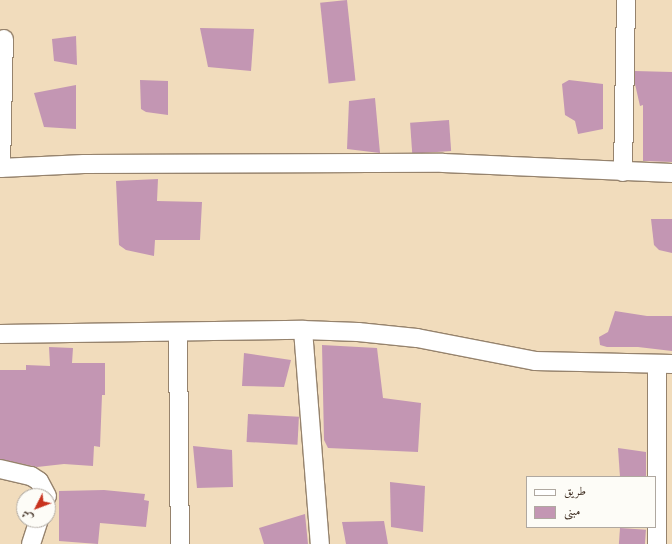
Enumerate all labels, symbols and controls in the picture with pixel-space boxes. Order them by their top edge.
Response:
legend [526,476,656,528]
text: طريق [564,484,586,498]
north arrow [16,488,56,528]
text: مبنى [564,504,580,518]
text: ش [19,507,36,524]

